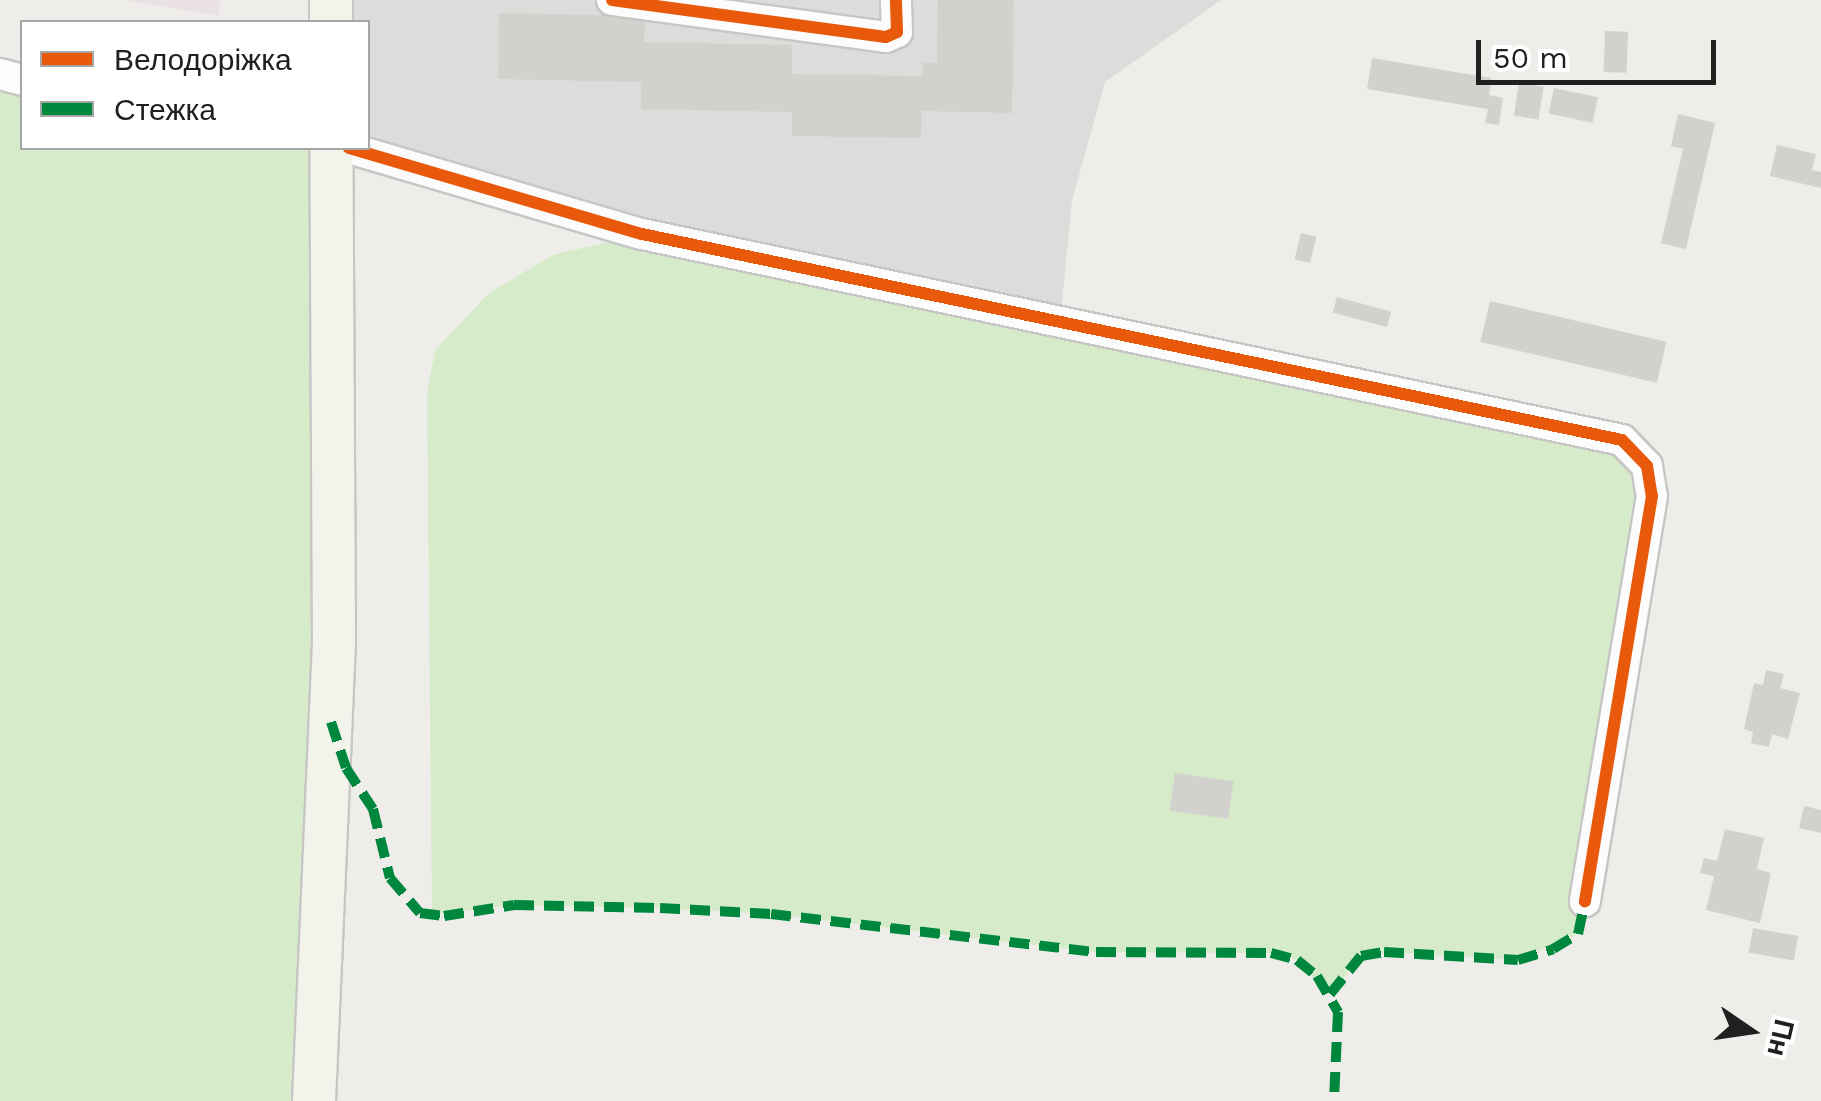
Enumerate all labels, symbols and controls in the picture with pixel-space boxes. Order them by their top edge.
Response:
legend [20,20,370,150]
scale bar [1481,20,1721,82]
text: 50 m [1493,40,1568,75]
text: Велодоріжка [114,42,292,77]
text: Стежка [114,92,216,127]
north arrow [1701,981,1801,1081]
text: Пн [1760,1016,1801,1060]

